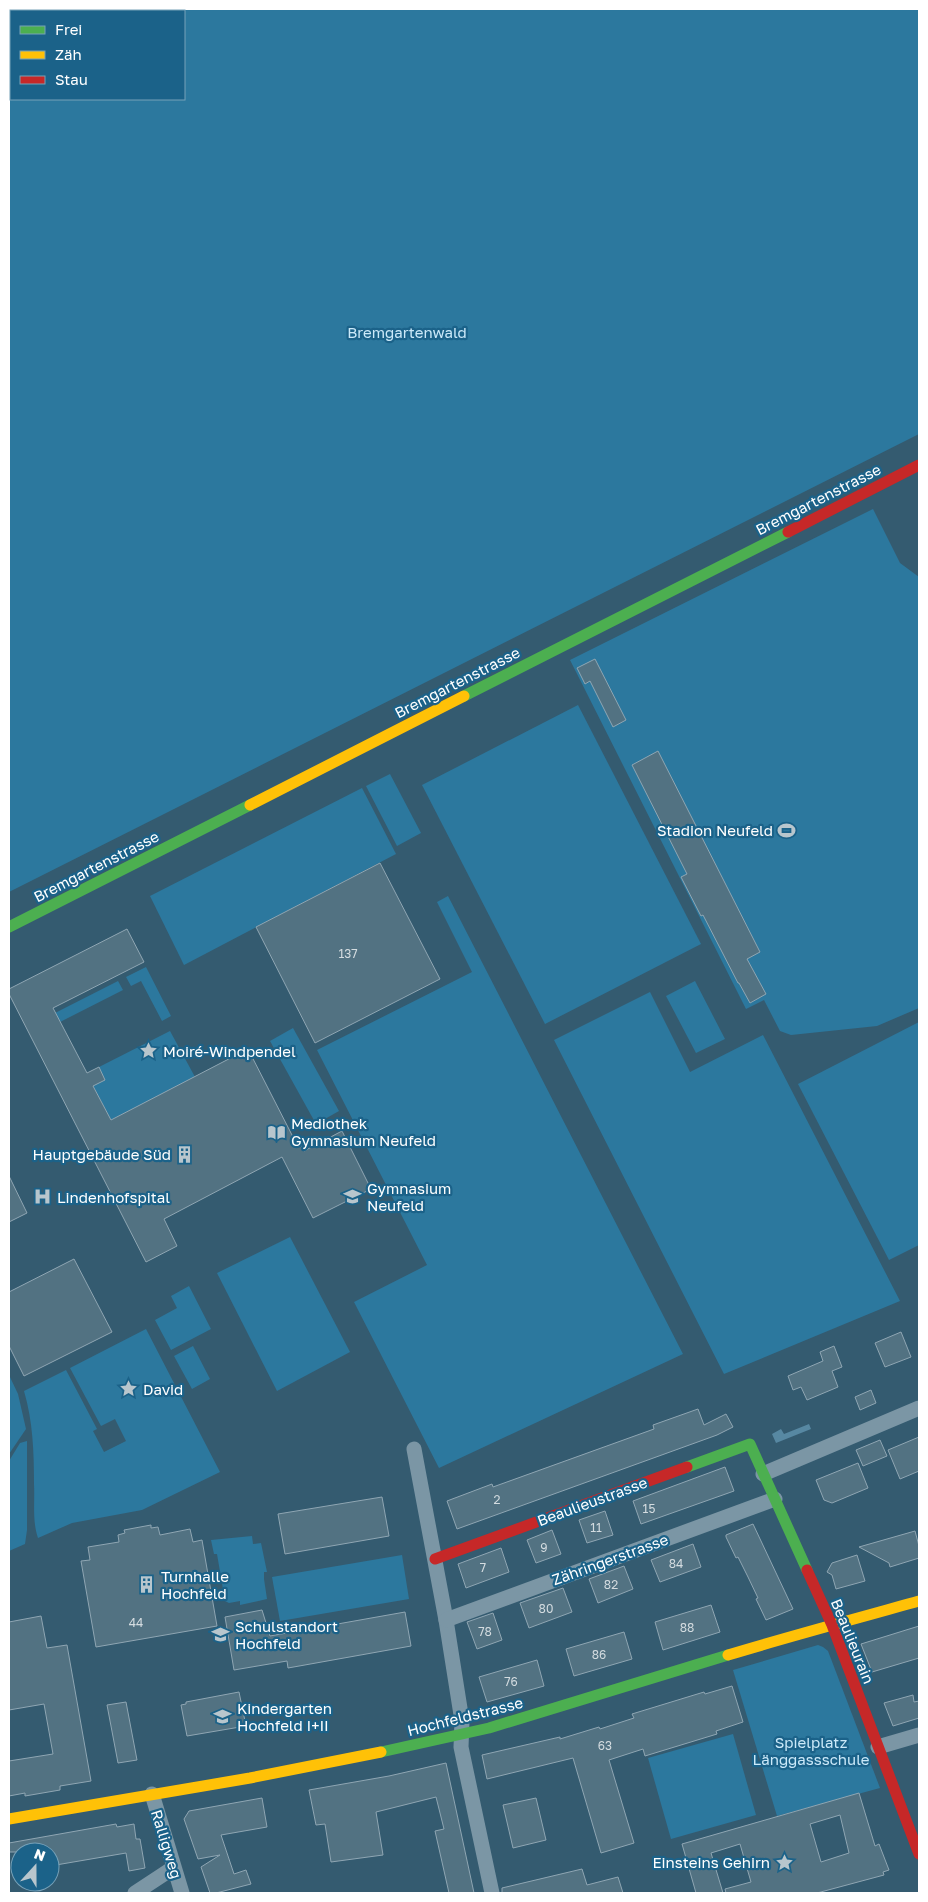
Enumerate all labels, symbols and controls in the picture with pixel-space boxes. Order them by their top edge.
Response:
legend [10,10,185,100]
text: Frei [55,20,82,38]
text: Zäh [55,45,82,63]
text: Stau [55,70,88,88]
park label: Bremgartenwald [347,323,467,341]
street label: Bremgartenstrasse [752,459,884,538]
street label: Bremgartenstrasse [391,642,523,721]
sports icon: Stadion Neufeld [777,820,797,840]
place label: Stadion Neufeld [657,821,773,839]
street label: Bremgartenstrasse [30,826,162,905]
house number: 137 [338,946,358,961]
place icon: Moiré-Windpendel [139,1041,159,1061]
place label: Moiré-Windpendel [163,1042,296,1060]
place label: Mediothek Gymnasium Neufeld [291,1114,436,1149]
library icon: Mediothek Gymnasium Neufeld [267,1122,287,1142]
building icon: Hauptgebäude Süd [175,1144,195,1164]
place label: Hauptgebäude Süd [33,1145,171,1163]
place label: Gymnasium Neufeld [367,1179,451,1214]
hospital icon: Lindenhofspital [33,1187,53,1207]
school or university icon: Gymnasium Neufeld [343,1187,363,1207]
place label: Lindenhofspital [57,1188,170,1206]
place icon: David [119,1379,139,1399]
place label: David [143,1380,183,1398]
street label: Beaulieustrasse [535,1473,650,1529]
house number: 2 [494,1492,501,1507]
house number: 15 [643,1501,655,1516]
house number: 11 [590,1520,602,1535]
street label: Zähringerstrasse [549,1530,671,1588]
house number: 9 [540,1540,548,1555]
house number: 84 [669,1556,683,1571]
house number: 7 [480,1560,486,1575]
place label: Turnhalle Hochfeld [161,1567,229,1602]
building icon: Turnhalle Hochfeld [137,1575,157,1595]
house number: 82 [604,1577,618,1592]
street label: Beaulieurain [828,1596,878,1686]
house number: 80 [539,1601,553,1616]
house number: 44 [129,1615,143,1630]
place label: Schulstandort Hochfeld [235,1617,338,1652]
house number: 88 [680,1620,694,1635]
house number: 78 [478,1624,492,1639]
school or university icon: Schulstandort Hochfeld [211,1625,231,1645]
house number: 86 [592,1647,606,1662]
house number: 76 [504,1674,518,1689]
street label: Hochfeldstrasse [405,1693,525,1739]
place label: Kindergarten Hochfeld I+II [237,1699,332,1734]
school or university icon: Kindergarten Hochfeld I+II [213,1707,233,1727]
park label: Spielplatz Länggassschule [752,1733,870,1768]
house number: 63 [598,1738,612,1753]
street label: Ralligweg [148,1807,186,1881]
north arrow [10,1842,60,1892]
text: N [32,1845,48,1864]
place icon: Einsteins Gehirn [774,1852,794,1872]
place label: Einsteins Gehirn [652,1853,770,1871]

